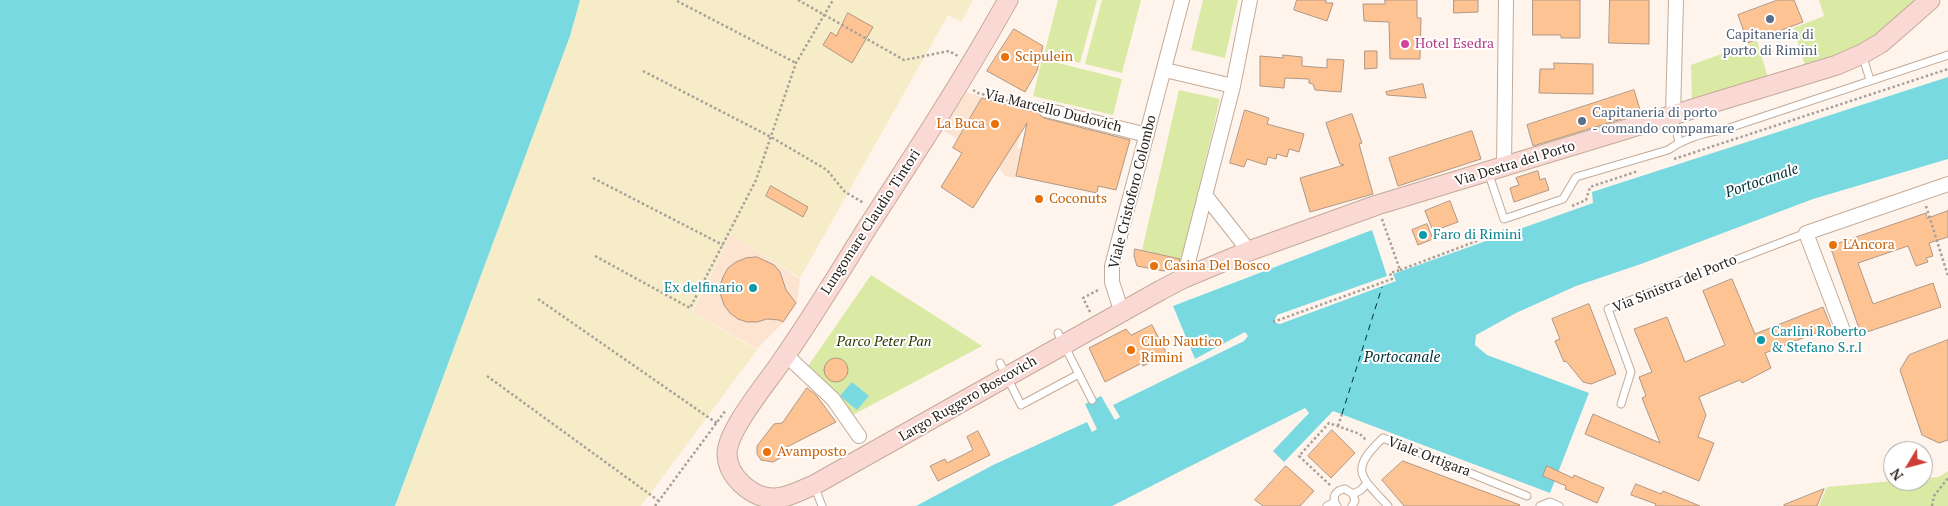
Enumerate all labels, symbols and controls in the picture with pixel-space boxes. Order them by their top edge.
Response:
marker: Capitaneria di porto di Rimini [1764,13,1776,25]
place label: Capitaneria di porto di Rimini [1723,27,1817,59]
place label: Hotel Esedra [1415,36,1494,52]
marker: Hotel Esedra [1399,38,1411,50]
place label: Scipulein [1015,49,1073,65]
marker: Scipulein [999,51,1011,63]
street label: Via Marcello Dudovich [983,86,1123,136]
place label: Capitaneria di porto - comando compamare [1592,105,1734,138]
street label: Viale Cristoforo Colombo [1106,113,1160,271]
marker: Capitaneria di porto - comando compamare [1576,115,1588,127]
place label: La Buca [937,116,985,132]
marker: La Buca [989,118,1001,130]
street label: Via Destra del Porto [1453,138,1577,190]
street label: Lungomare Claudio Tintori [818,146,924,298]
water label: Portocanale [1723,160,1801,202]
place label: Coconuts [1049,191,1107,207]
marker: Coconuts [1033,193,1045,205]
place label: Faro di Rimini [1433,227,1522,243]
marker: Faro di Rimini [1417,229,1429,241]
place label: L'Ancora [1843,237,1895,253]
marker: L'Ancora [1827,239,1839,251]
street label: Via Sinistra del Porto [1611,251,1739,317]
place label: Casina Del Bosco [1164,258,1270,274]
marker: Casina Del Bosco [1148,260,1160,272]
place label: Ex delfinario [664,280,743,296]
marker: Ex delfinario [747,282,759,294]
place label: Carlini Roberto & Stefano S.r.l [1771,324,1866,357]
park label: Parco Peter Pan [837,334,931,350]
place label: Club Nautico Rimini [1141,334,1222,367]
marker: Carlini Roberto & Stefano S.r.l [1755,334,1767,346]
marker: Club Nautico Rimini [1125,344,1137,356]
water label: Portocanale [1364,349,1440,367]
street label: Largo Ruggero Boscovich [896,353,1040,445]
street label: Viale Ortigara [1385,433,1473,481]
north arrow [1883,441,1933,491]
place label: Avamposto [777,444,846,460]
marker: Avamposto [761,446,773,458]
text: N [1886,465,1907,485]

